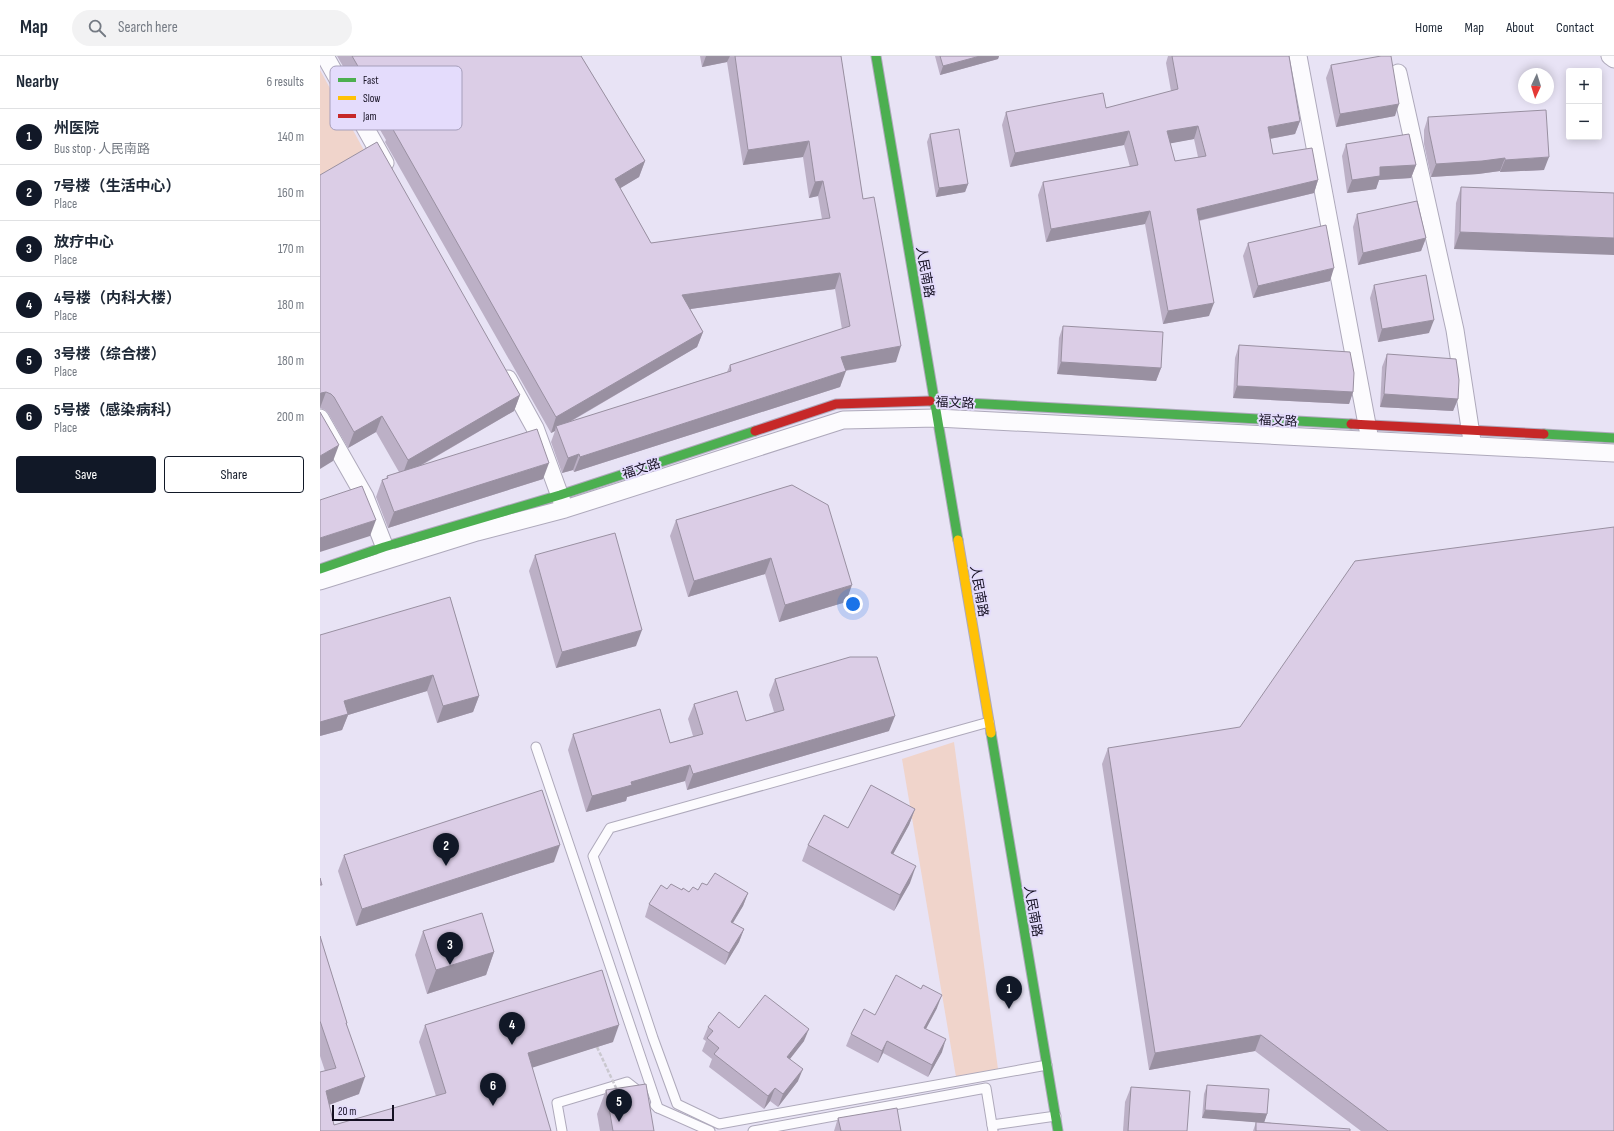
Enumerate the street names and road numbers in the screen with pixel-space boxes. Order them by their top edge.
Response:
street label: 人民南路 [913,245,937,299]
street label: 福文路 [935,394,975,412]
street label: 福文路 [1258,412,1298,430]
street label: 福文路 [620,455,662,483]
street label: 人民南路 [967,564,991,618]
street label: 人民南路 [1021,884,1045,938]

